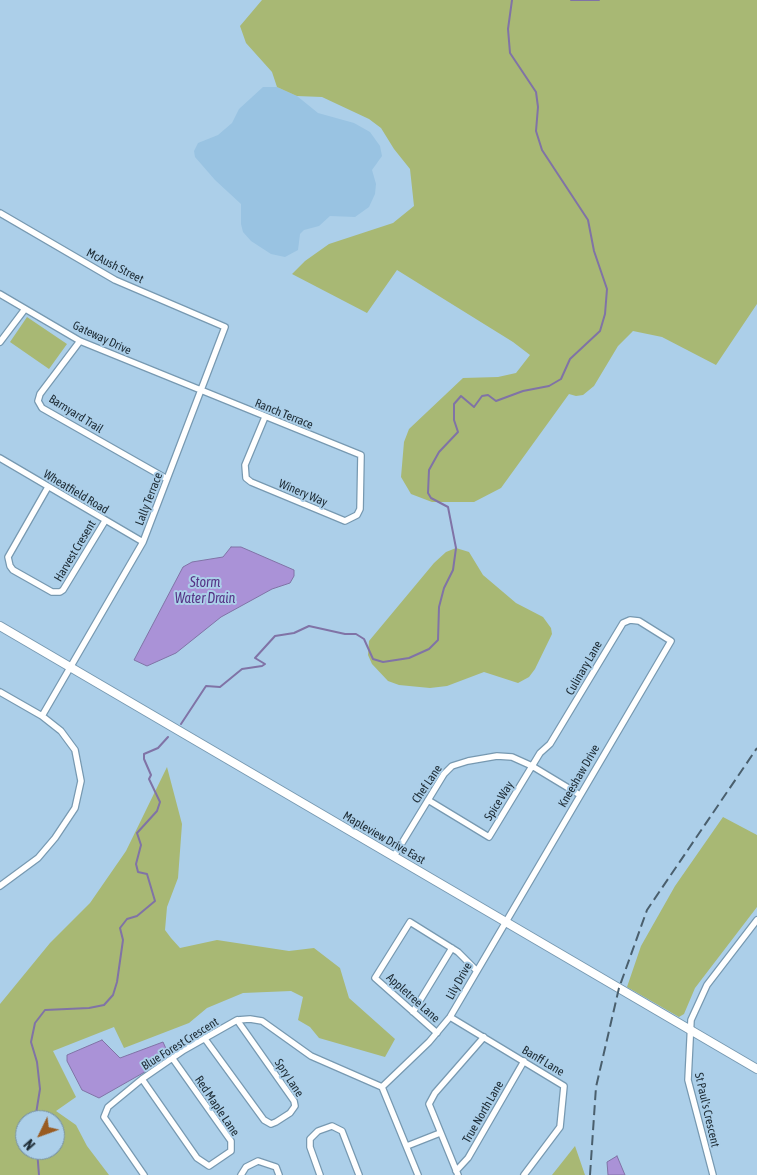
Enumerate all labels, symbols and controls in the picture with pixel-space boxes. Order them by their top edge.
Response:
street label: McAush Street [84,245,146,287]
street label: Gateway Drive [70,318,134,358]
street label: Barnyard Trail [46,392,106,436]
street label: Ranch Terrace [253,396,315,432]
street label: Wheatfield Road [41,467,111,517]
street label: Lally Terrace [132,471,166,527]
street label: Winery Way [276,476,330,510]
street label: Harvest Cresent [51,518,99,584]
water label: Storm Water Drain [175,575,235,608]
street label: Culinary Lane [563,638,605,698]
street label: Kneeshaw Drive [555,742,603,810]
street label: Chef Lane [409,762,445,806]
street label: Spice Way [481,779,517,823]
street label: Mapleview Drive East [340,809,428,867]
street label: Lily Drive [443,960,475,1002]
street label: Appletree Lane [383,970,443,1026]
street label: Blue Forest Crescent [139,1015,221,1073]
street label: Banff Lane [519,1043,567,1079]
street label: Spry Lane [271,1056,307,1100]
street label: St Paul's Crescent [691,1071,723,1149]
street label: Red Maple Lane [192,1073,242,1139]
street label: True North Lane [459,1078,507,1146]
north arrow [15,1110,65,1160]
text: N [21,1136,38,1153]

